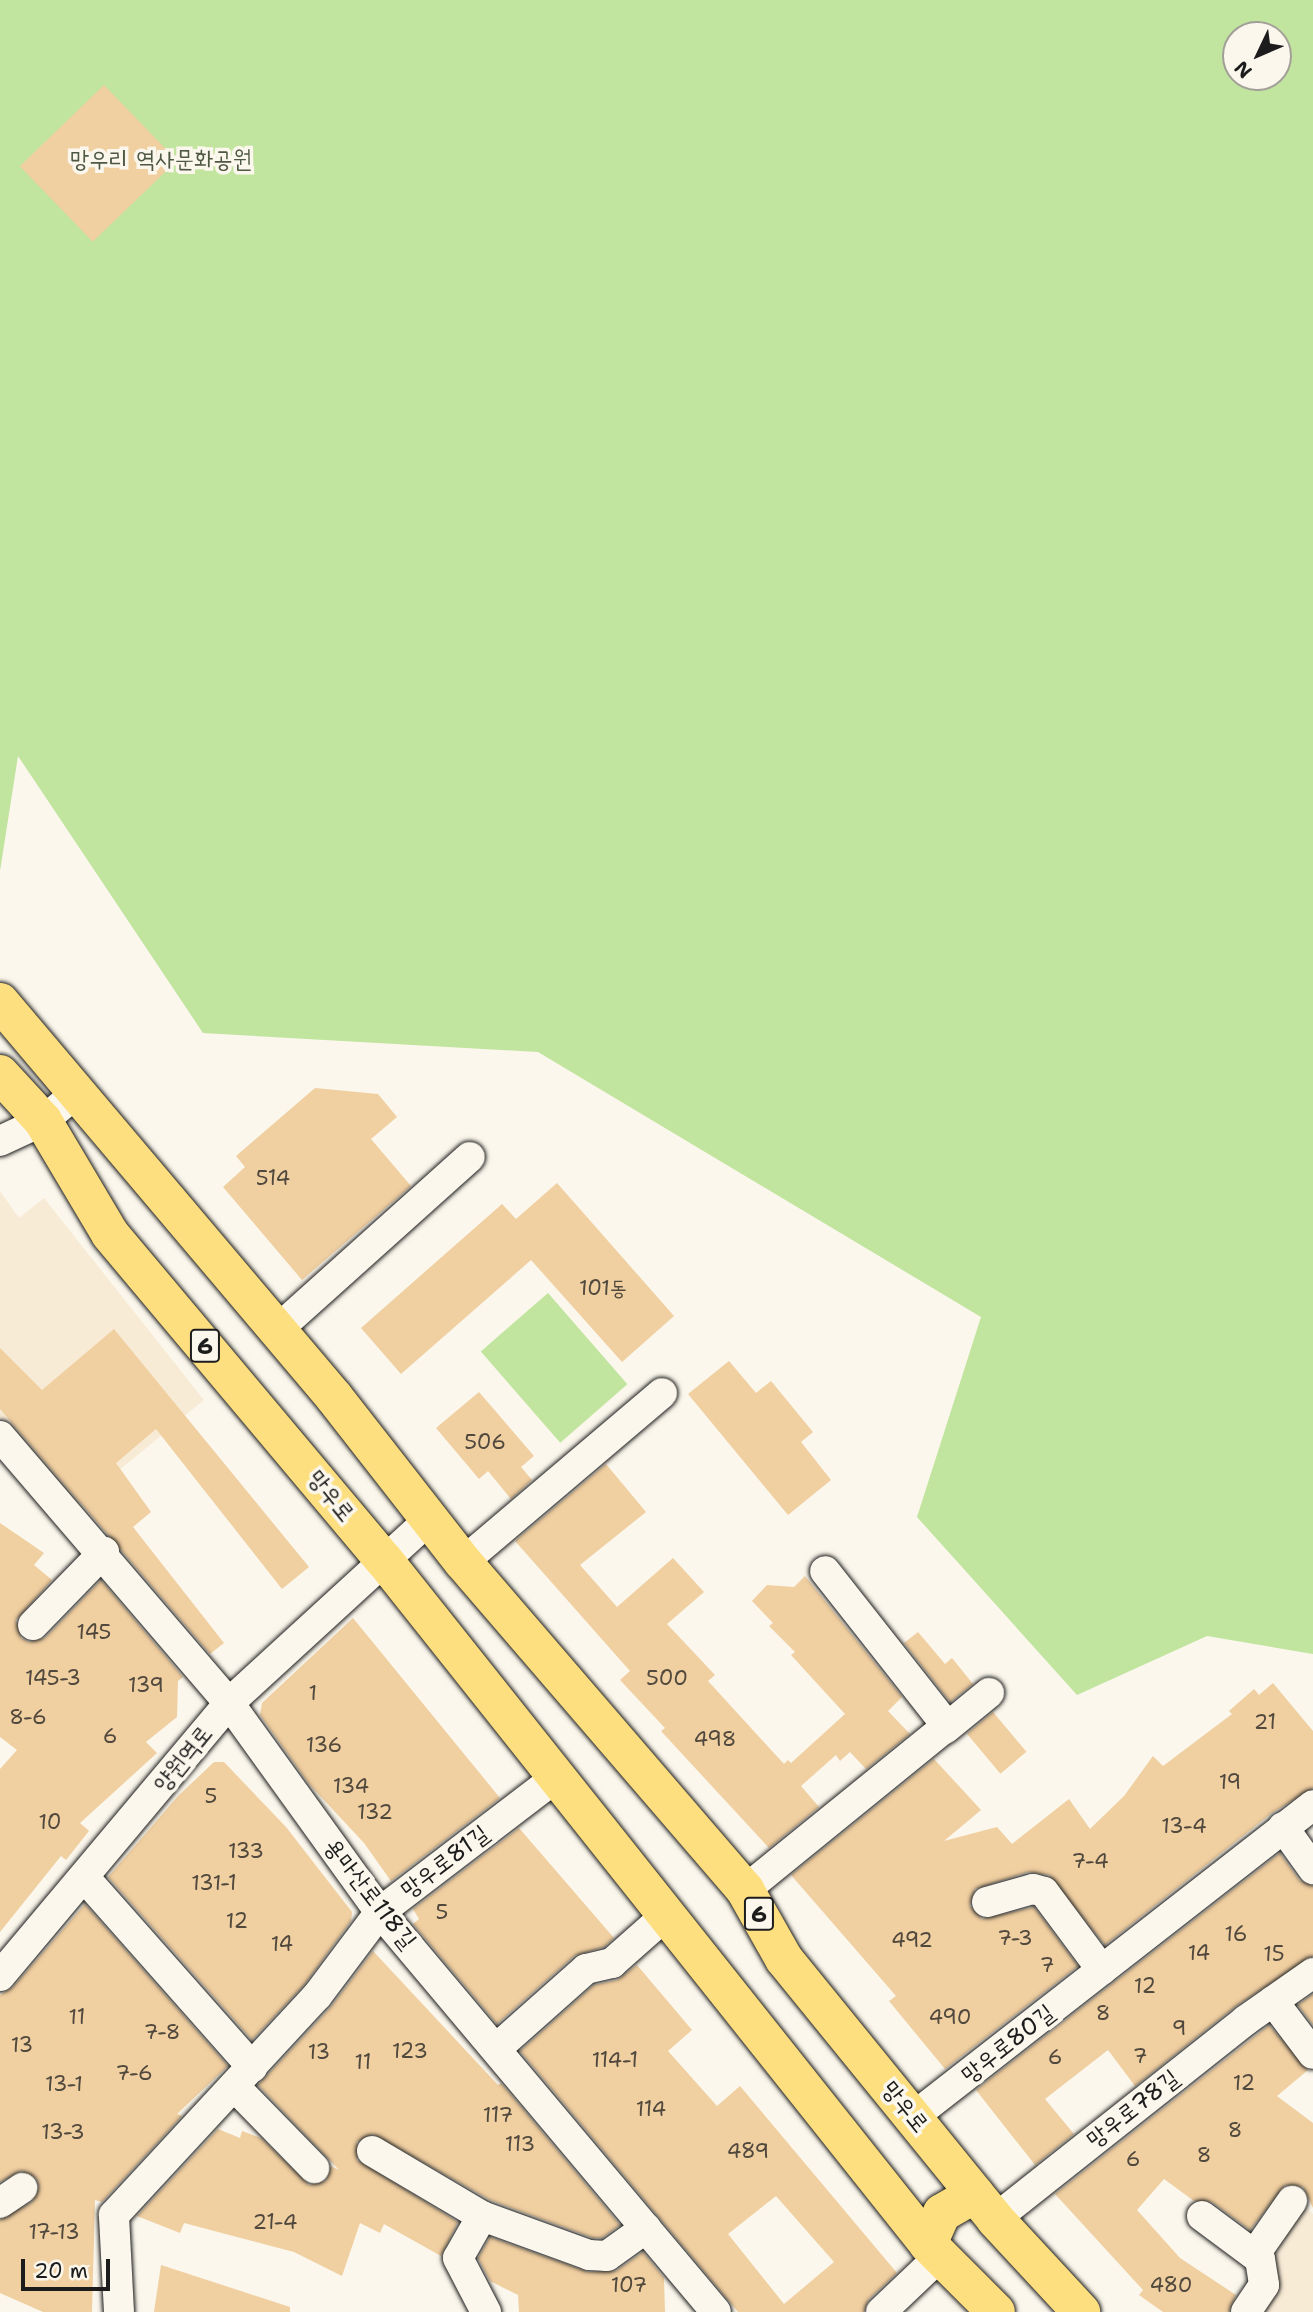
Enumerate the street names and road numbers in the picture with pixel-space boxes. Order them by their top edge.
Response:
road number: 6 [189,1326,221,1366]
street label: 망우로 [302,1464,360,1528]
street label: 양원역로 [148,1720,218,1798]
street label: 망우로81길 [395,1819,495,1905]
street label: 용마산로118길 [318,1833,422,1955]
road number: 6 [743,1895,775,1934]
street label: 망우로80길 [956,1999,1060,2089]
street label: 망우로78길 [1081,2064,1185,2154]
street label: 망우로 [876,2075,934,2139]

